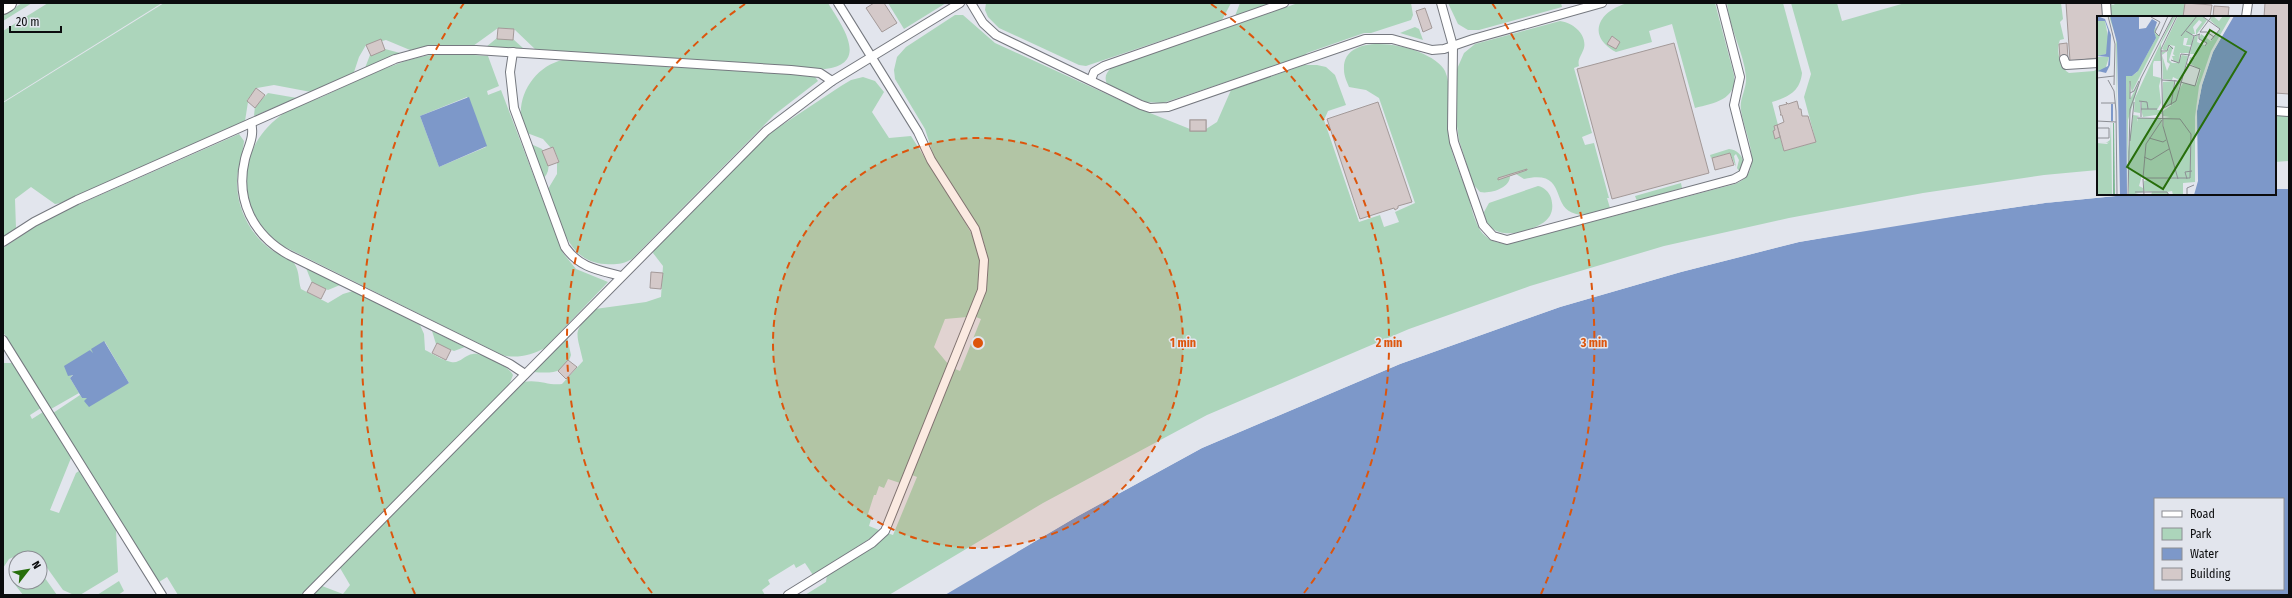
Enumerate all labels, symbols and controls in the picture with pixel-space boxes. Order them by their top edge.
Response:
scale bar [10,8,61,34]
text: 20 m [16,15,40,29]
inset map [2097,16,2276,195]
centre of rings [971,336,985,350]
text: 1 min [1170,336,1196,350]
text: 2 min [1375,336,1402,350]
text: 3 min [1580,336,1607,350]
legend [2154,498,2284,590]
text: Road [2190,507,2215,521]
text: Park [2190,527,2212,541]
text: Water [2190,547,2219,561]
north arrow [8,550,48,590]
text: N [29,559,43,571]
text: Building [2190,567,2231,581]

